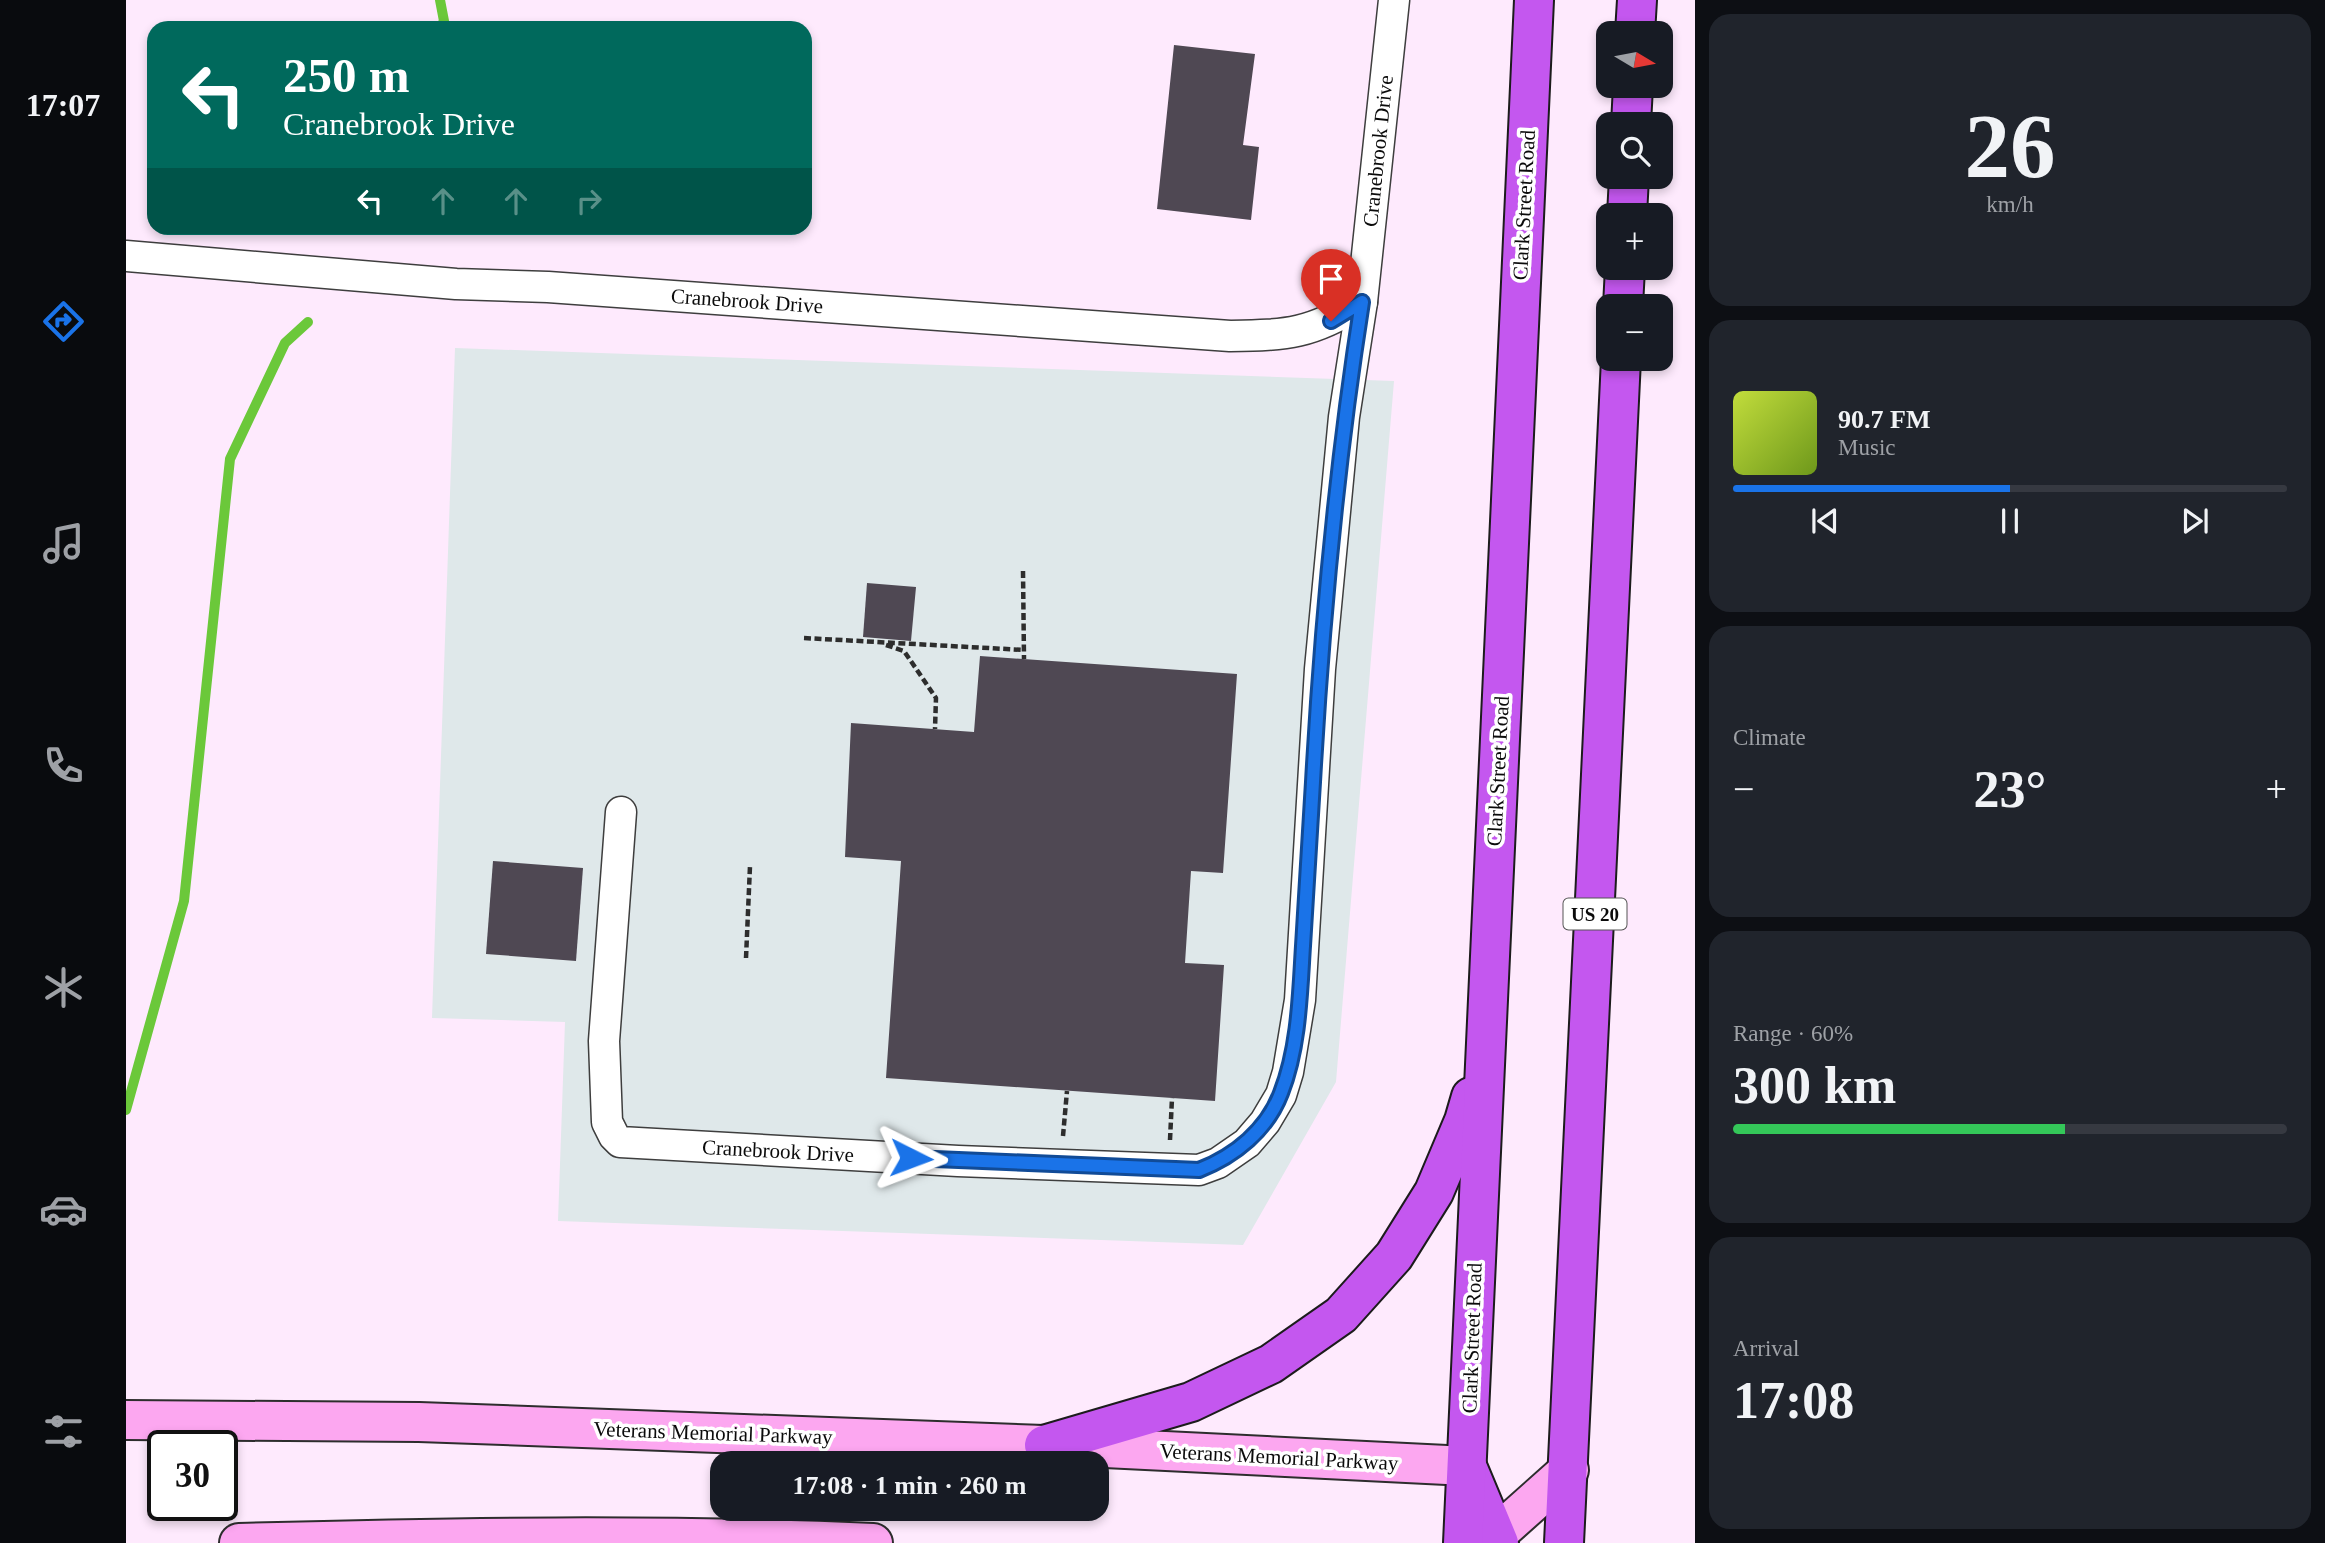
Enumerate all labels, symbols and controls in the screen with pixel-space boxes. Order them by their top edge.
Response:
north arrow [1596,21,1673,98]
map controls [1596,21,1673,371]
text: 250 m [283,48,410,103]
icon: left [168,49,259,140]
street label: Cranebrook Drive [1358,74,1398,228]
text: 17:07 [26,87,100,123]
text: 26 [1965,96,2056,197]
text: Cranebrook Drive [283,106,515,142]
button: search [1596,112,1673,189]
street label: Clark Street Road [1508,129,1540,281]
icon: left [351,182,389,220]
icon: ahead [424,182,462,220]
icon: ahead [497,182,535,220]
icon: right [570,182,608,220]
text: km/h [1986,192,2034,217]
button: + [1596,203,1673,280]
pin [1301,249,1361,321]
icon: arrive [1312,260,1350,298]
street label: Cranebrook Drive [670,284,824,318]
button: − [1596,294,1673,371]
icon: directions [39,297,88,346]
text: 90.7 FM [1838,405,1930,434]
text: Music [1838,435,1896,460]
icon: previous [1806,502,1844,540]
icon: pause [1991,502,2029,540]
icon: next [2176,502,2214,540]
icon: music [39,519,88,568]
street label: Clark Street Road [1482,695,1514,847]
text: Climate [1733,725,1806,750]
icon: phone [39,741,88,790]
text: 23° [1974,761,2046,818]
text: − [1733,768,1754,810]
text: + [2266,768,2287,810]
road number: US 20 [1564,898,1626,930]
icon: climate [39,963,88,1012]
text: Range · 60% [1733,1021,1853,1046]
text: 300 km [1733,1057,1896,1114]
position arrow [874,1121,948,1195]
street label: Cranebrook Drive [701,1135,855,1167]
icon: car [39,1185,88,1234]
street label: Clark Street Road [1457,1262,1487,1414]
text: Arrival [1733,1336,1799,1361]
text: 17:08 [1733,1372,1854,1429]
icon: filters [39,1407,88,1456]
street label: Veterans Memorial Parkway [593,1417,833,1449]
speed limit sign: 30 [147,1430,238,1521]
street label: Veterans Memorial Parkway [1159,1439,1400,1475]
text: 17:08 · 1 min · 260 m [793,1471,1027,1500]

